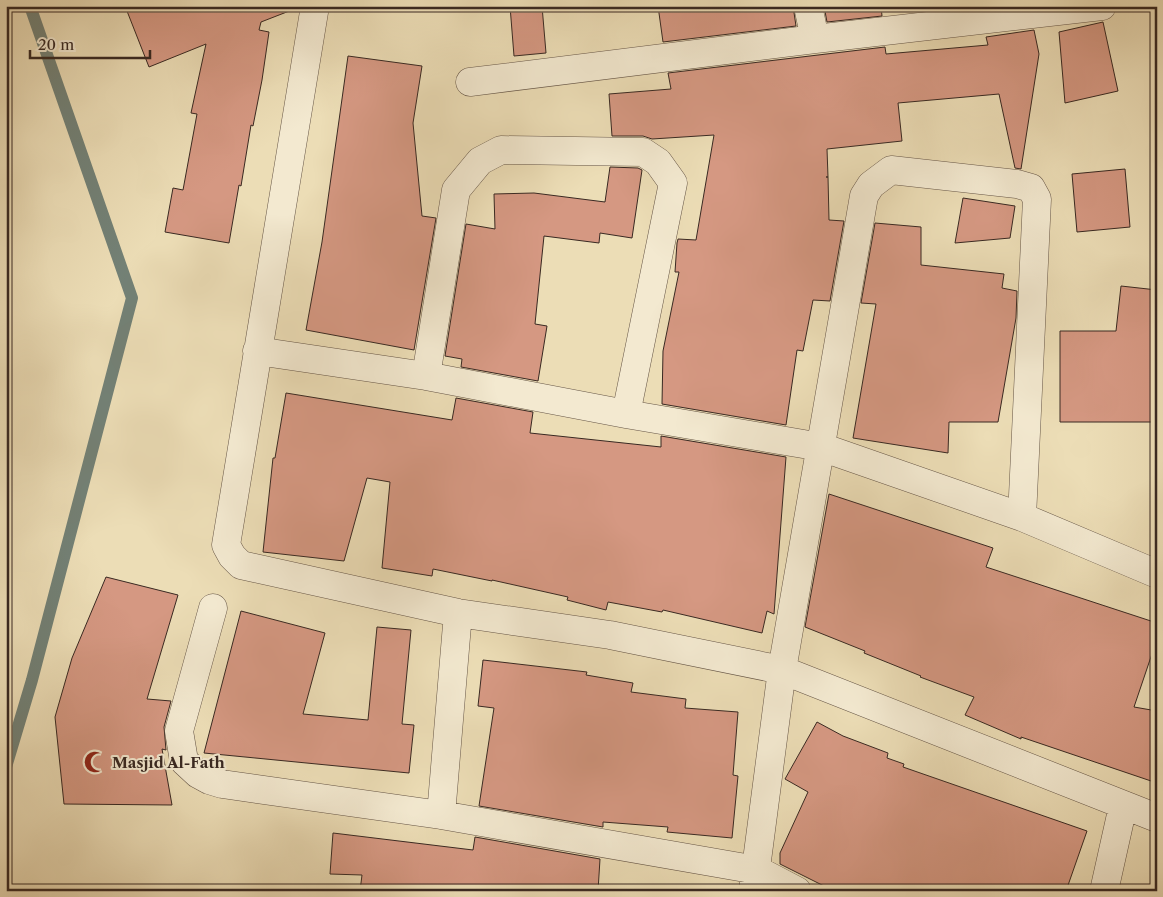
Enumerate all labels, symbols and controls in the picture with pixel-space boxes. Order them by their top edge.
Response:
scale bar [30,28,150,60]
text: 20 m [38,35,74,54]
mosque icon: Masjid Al-Fath [82,749,108,775]
place label: Masjid Al-Fath [112,753,226,772]

